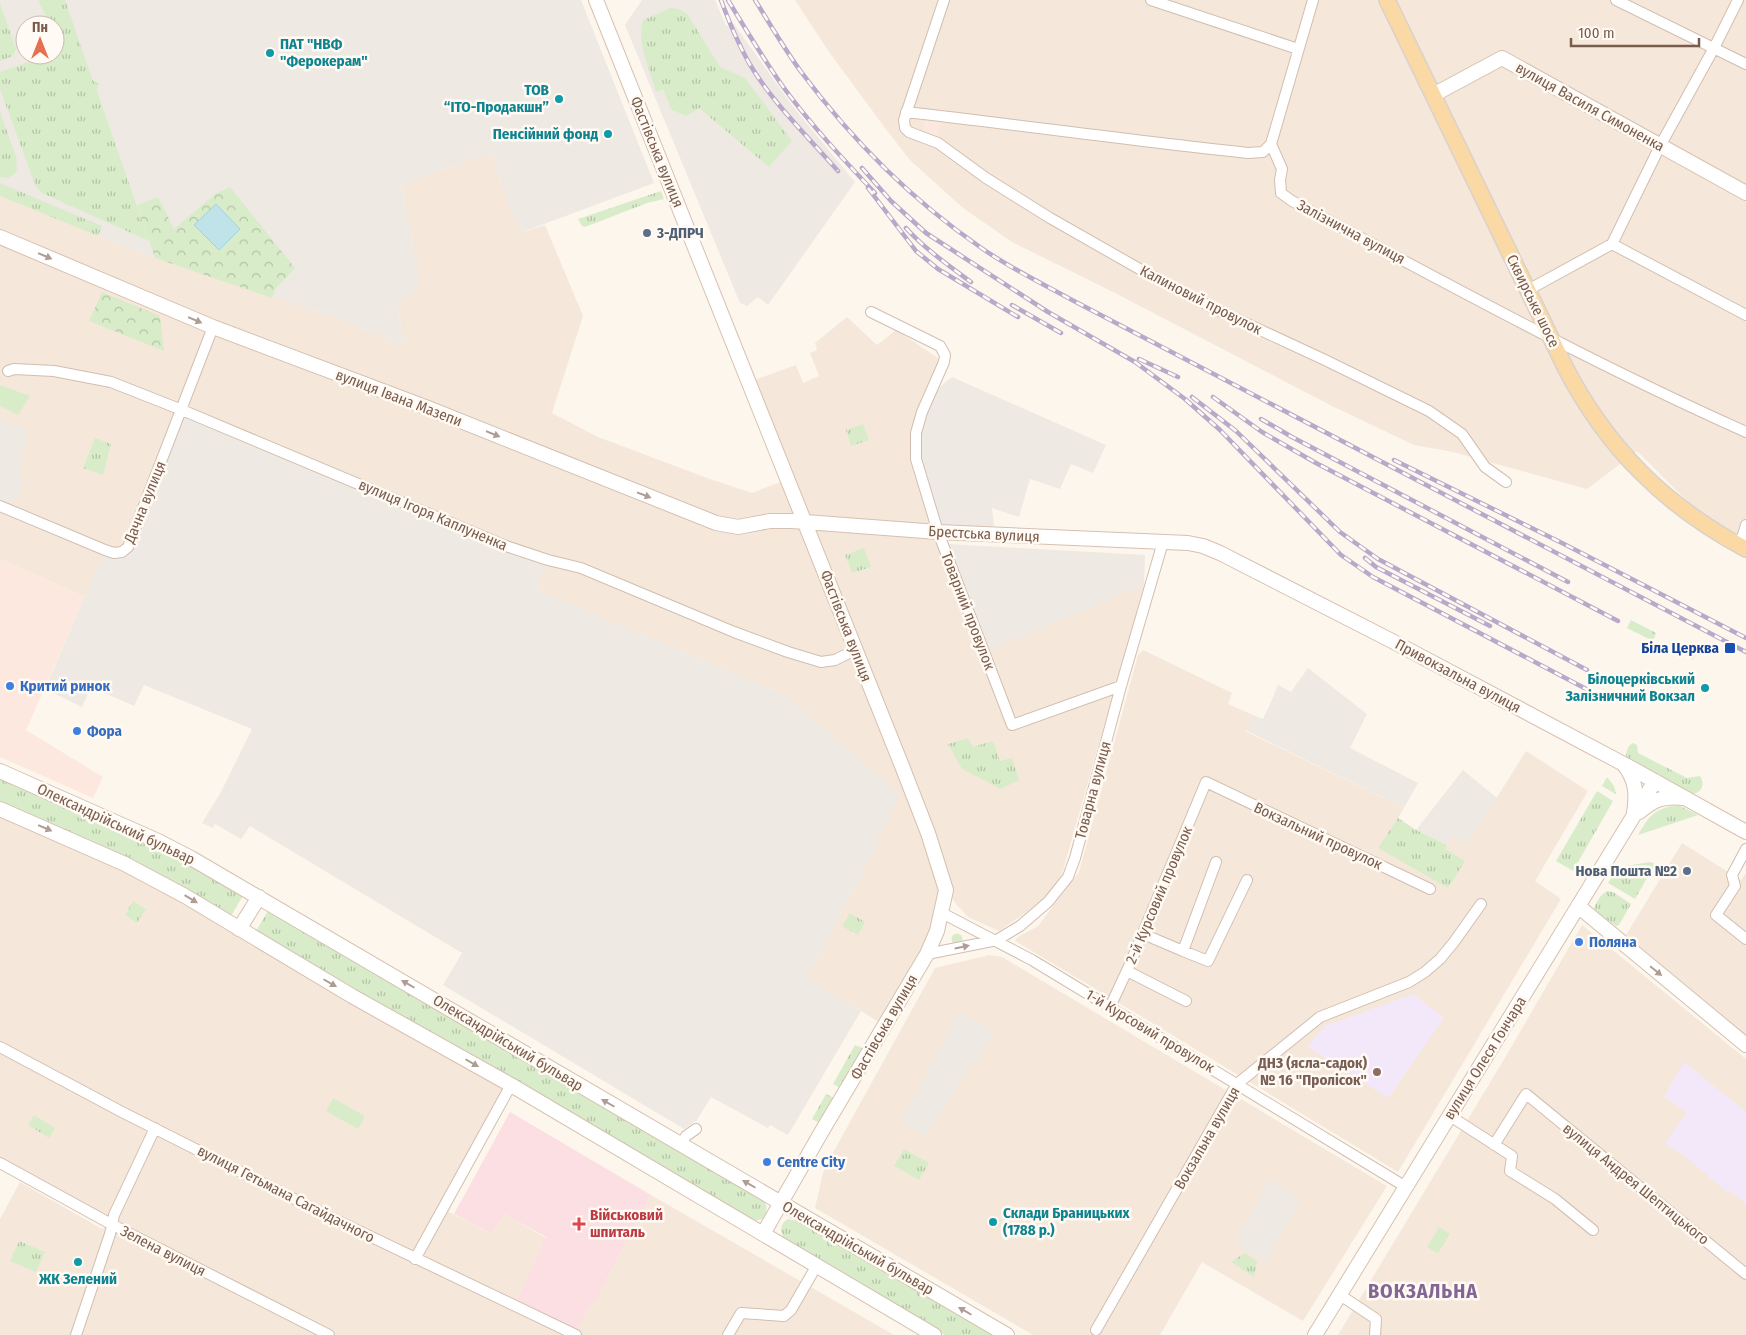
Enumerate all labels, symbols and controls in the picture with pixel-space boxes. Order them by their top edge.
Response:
north arrow [15,15,65,65]
scale bar [1571,15,1698,47]
text: Пн [32,19,48,36]
text: 100 m [1578,24,1615,42]
place label: ПАТ "НВФ "Ферокерам" [280,35,368,70]
marker: ПАТ "НВФ "Ферокерам" [264,47,276,59]
street label: вулиця Василя Симоненка [1512,59,1668,155]
place label: ТОВ “ІТО-Продакшн” [444,81,550,116]
marker: ТОВ “ІТО-Продакшн” [553,93,565,105]
street label: Фастівська вулиця [627,94,687,210]
place label: Пенсійний фонд [493,125,598,143]
marker: Пенсійний фонд [602,128,614,140]
street label: Залізнична вулиця [1294,196,1408,268]
place label: 3-ДПРЧ [656,224,704,242]
marker: 3-ДПРЧ [641,227,653,239]
street label: Сквирське шосе [1503,251,1563,351]
one-way arrow [38,253,52,261]
street label: Калиновий провулок [1137,261,1265,339]
one-way arrow [188,316,202,324]
street label: вулиця Івана Мазепи [333,366,465,430]
one-way arrow [486,430,501,438]
street label: Дачна вулиця [120,458,170,547]
street label: вулиця Ігоря Каплуненка [356,476,510,554]
one-way arrow [637,491,651,499]
street label: Брестська вулиця [928,522,1040,546]
street label: Товарний провулок [937,550,999,672]
street label: Фастівська вулиця [816,568,876,684]
street label: Привокзальна вулиця [1392,635,1524,717]
place label: Біла Церква [1641,639,1720,657]
marker: Біла Церква [1723,641,1737,655]
place label: Білоцерківський Залізничний Вокзал [1564,670,1695,705]
place label: Критий ринок [20,677,111,695]
marker: Критий ринок [4,680,16,692]
marker: Білоцерківський Залізничний Вокзал [1699,682,1711,694]
place label: Фора [87,722,123,740]
marker: Фора [71,725,83,737]
street label: Товарна вулиця [1071,739,1115,841]
street label: Олександрійський бульвар [34,780,198,869]
street label: Вокзальний провулок [1251,798,1385,874]
street label: 2-й Курсовий провулок [1122,823,1196,967]
one-way arrow [38,825,52,833]
place label: Нова Пошта №2 [1575,862,1677,880]
marker: Нова Пошта №2 [1681,865,1693,877]
one-way arrow [184,895,197,904]
place label: Поляна [1589,933,1637,951]
marker: Поляна [1573,936,1585,948]
one-way arrow [954,943,969,951]
one-way arrow [1649,965,1662,976]
street label: Фастівська вулиця [847,971,921,1083]
one-way arrow [324,978,337,987]
one-way arrow [402,980,415,989]
street label: 1-й Курсовий провулок [1082,985,1218,1077]
street label: Олександрійський бульвар [430,991,586,1095]
street label: вулиця Олеся Гончара [1440,993,1530,1123]
place label: ДНЗ (ясла-садок) № 16 "Пролісок" [1257,1054,1367,1089]
one-way arrow [465,1058,478,1067]
marker: ДНЗ (ясла-садок) № 16 "Пролісок" [1371,1066,1383,1078]
street label: Вокзальна вулиця [1170,1083,1244,1193]
one-way arrow [602,1098,615,1107]
street label: вулиця Андрея Шептицького [1559,1119,1713,1249]
street label: вулиця Гетьмана Сагайдачного [194,1141,378,1247]
place label: Centre City [777,1153,846,1171]
marker: Centre City [761,1156,773,1168]
one-way arrow [742,1180,755,1189]
street label: Олександрійський бульвар [779,1197,937,1299]
place label: Склади Браницьких (1788 р.) [1003,1204,1131,1239]
place label: Військовий шпиталь [590,1206,663,1241]
marker: Склади Браницьких (1788 р.) [987,1216,999,1228]
marker: Військовий шпиталь [572,1217,586,1231]
street label: Зелена вулиця [117,1222,209,1280]
marker: ЖК Зелений [72,1256,84,1268]
place label: ЖК Зелений [38,1270,117,1288]
district label: ВОКЗАЛЬНА [1368,1279,1478,1303]
one-way arrow [958,1306,971,1315]

